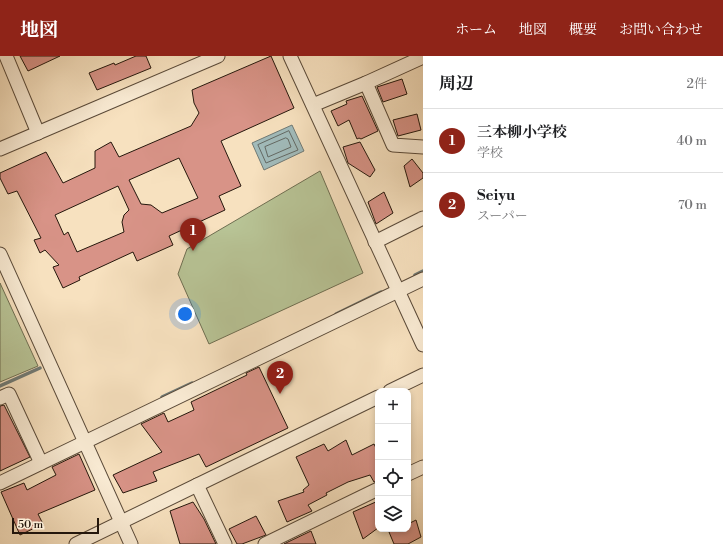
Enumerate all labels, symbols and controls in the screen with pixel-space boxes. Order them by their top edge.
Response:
text: 地図 [20,18,58,42]
text: ホーム [455,21,497,39]
text: 地図 [519,21,547,39]
text: 概要 [569,21,597,39]
text: お問い合わせ [619,21,703,39]
text: 周辺 [439,73,473,95]
text: 2件 [687,76,707,92]
text: 三本柳小学校 [477,123,567,142]
text: 1 [449,133,455,149]
text: 40 m [677,133,707,149]
text: 学校 [477,145,503,161]
text: Seiyu [477,186,515,205]
text: 2 [448,197,456,213]
text: 70 m [678,197,707,213]
text: スーパー [477,208,528,224]
pin: 1 [180,218,206,251]
your location [175,304,195,324]
pin: 2 [267,361,293,394]
map controls [375,388,411,532]
button: + [375,388,411,424]
button: − [375,424,411,460]
button: locate [375,460,411,496]
button: layers [375,496,411,532]
scale bar [12,516,99,535]
text: 50 m [18,518,43,532]

